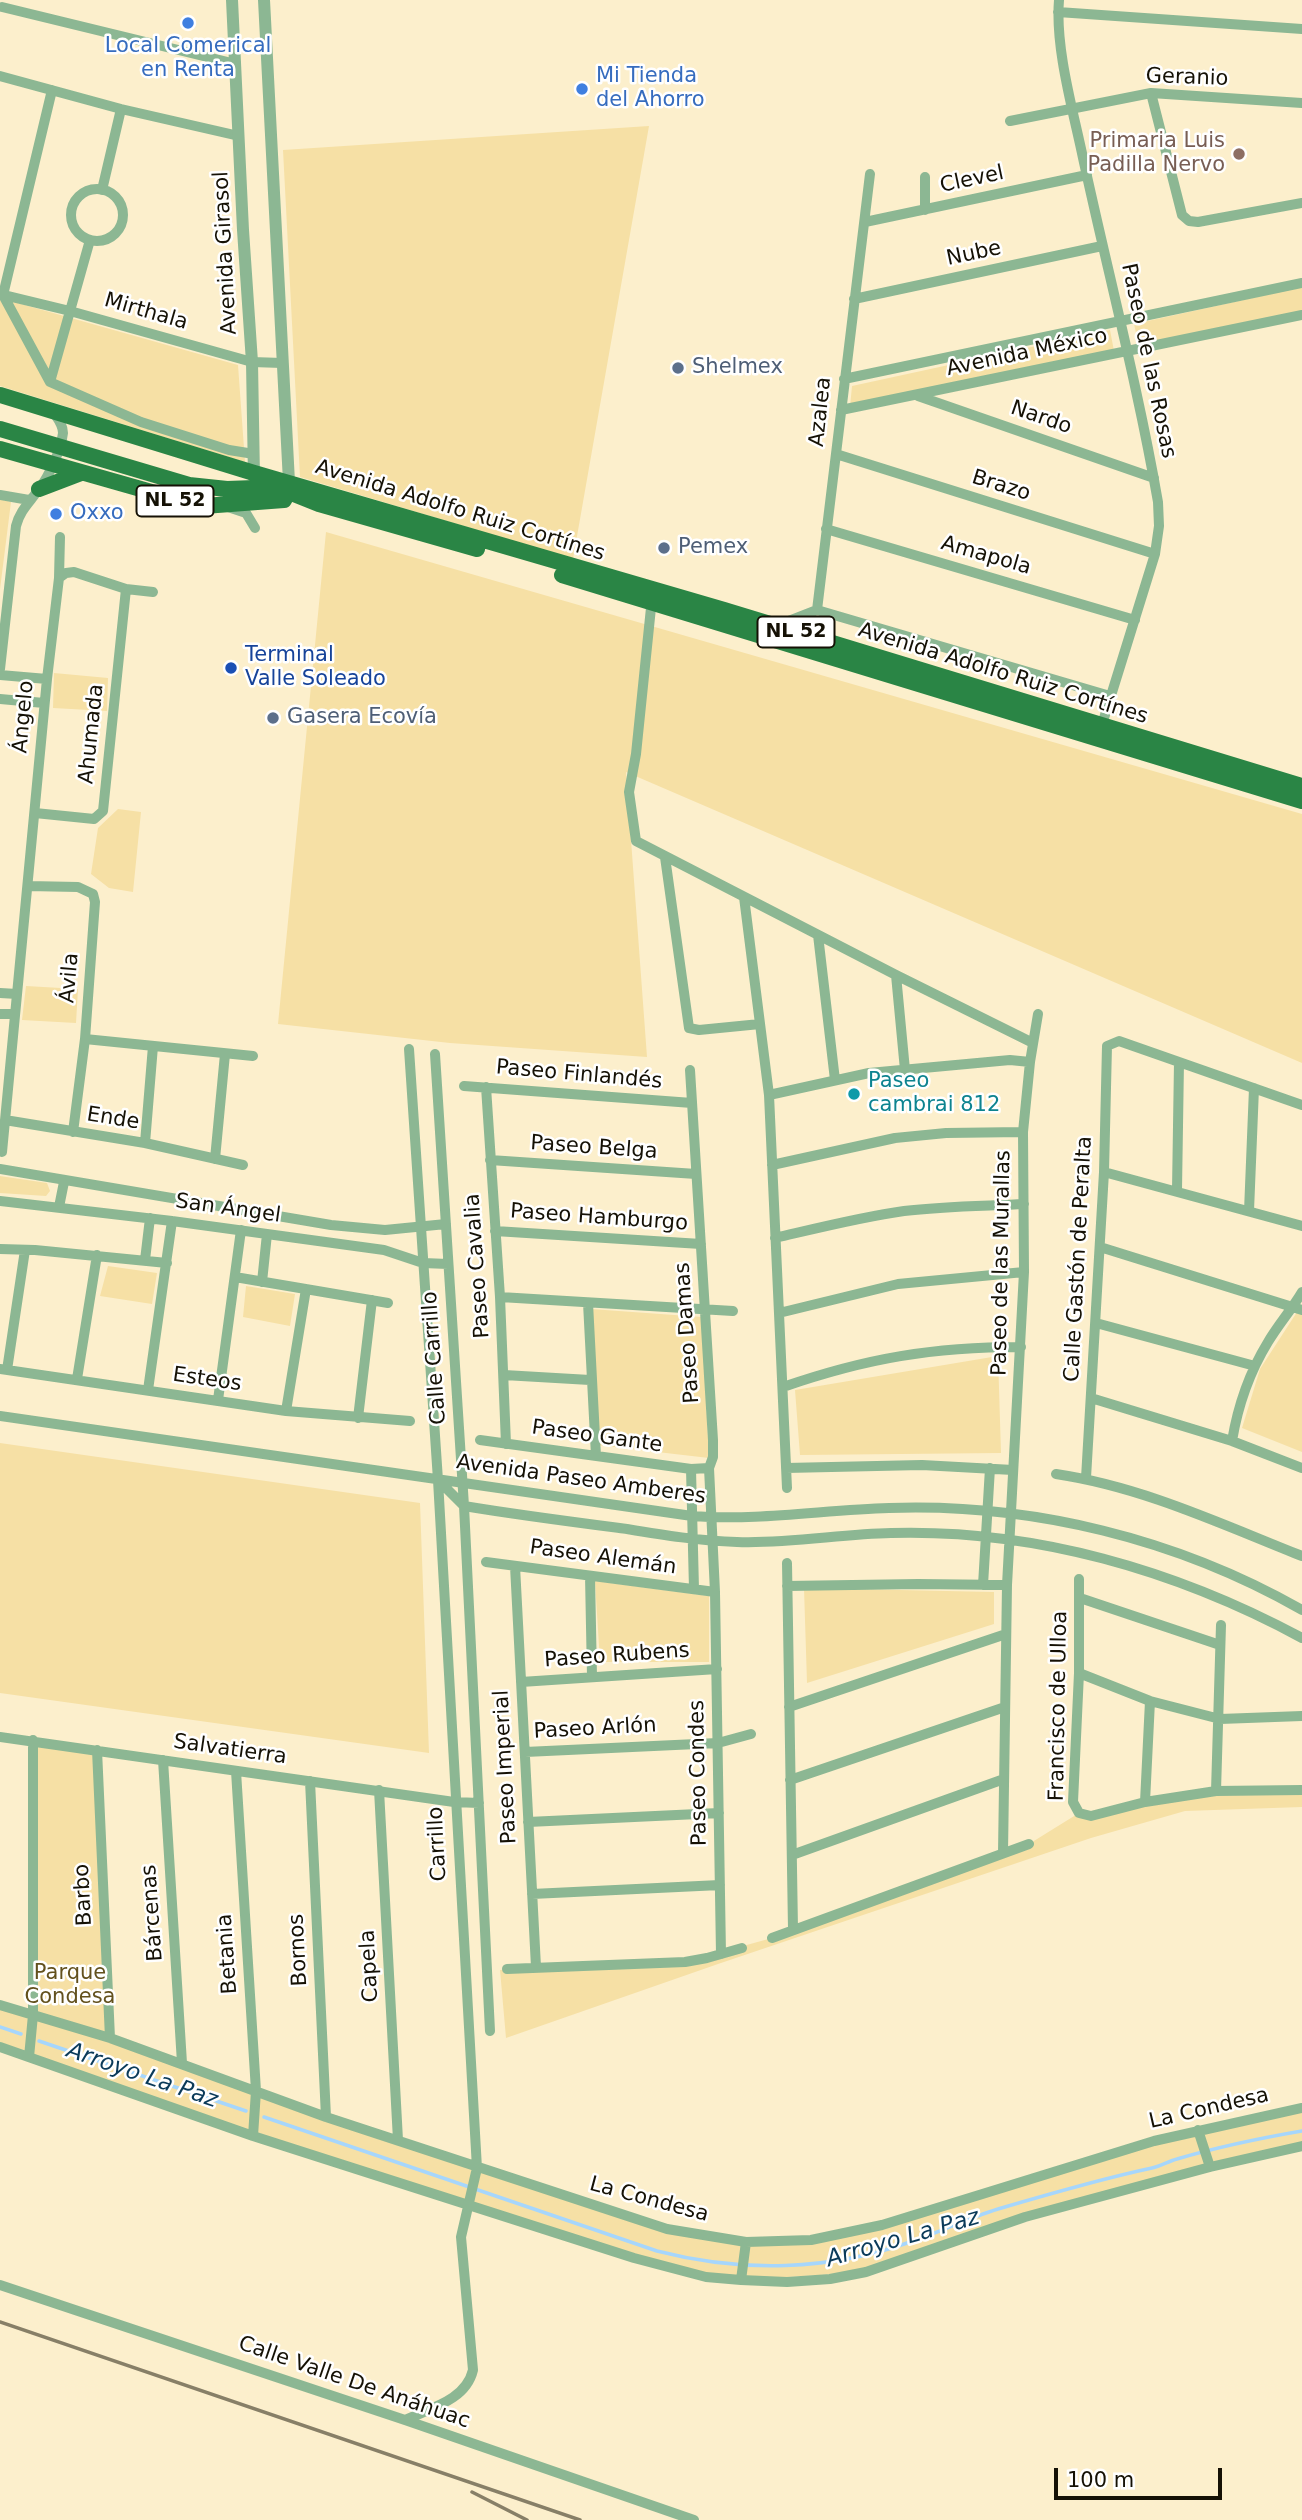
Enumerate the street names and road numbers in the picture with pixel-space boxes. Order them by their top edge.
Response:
street label: Geranio [1145,64,1229,92]
street label: Clevel [938,161,1006,199]
street label: Avenida Girasol [209,171,243,335]
street label: Nube [944,236,1004,272]
street label: Paseo de las Rosas [1115,261,1181,461]
street label: Mirthala [101,288,191,336]
street label: Avenida México [944,324,1110,382]
street label: Azalea [805,376,837,448]
street label: Nardo [1007,396,1075,440]
street label: Avenida Adolfo Ruiz Cortínes [312,455,608,567]
street label: Brazo [969,465,1033,507]
road number: NL 52 [136,486,214,516]
street label: Amapola [938,531,1034,581]
road number: NL 52 [758,617,834,648]
street label: Avenida Adolfo Ruiz Cortínes [855,618,1151,730]
street label: Ángelo [8,680,40,754]
street label: Ahumada [74,683,110,785]
street label: Ávila [55,952,85,1004]
street label: Paseo Finlandés [495,1055,663,1095]
street label: Ende [85,1102,141,1136]
street label: Paseo Belga [530,1131,658,1165]
street label: Calle Gastón de Peralta [1060,1135,1098,1383]
street label: Paseo de las Murallas [987,1150,1017,1376]
street label: San Ángel [174,1189,282,1229]
street label: Paseo Cavalia [460,1193,496,1339]
street label: Paseo Hamburgo [509,1199,689,1237]
street label: Paseo Damas [671,1262,705,1404]
street label: Calle Carrillo [418,1290,452,1426]
street label: Esteos [171,1363,243,1397]
street label: Paseo Gante [530,1415,664,1459]
street label: Avenida Paseo Amberes [455,1450,707,1510]
street label: Paseo Alemán [528,1535,678,1581]
street label: Francisco de Ulloa [1045,1611,1073,1801]
street label: Paseo Rubens [544,1638,690,1674]
street label: Paseo Imperial [489,1689,523,1845]
street label: Paseo Condes [685,1700,713,1846]
street label: Paseo Arlón [533,1713,657,1745]
street label: Salvatierra [172,1730,288,1770]
street label: Carrillo [423,1806,453,1882]
street label: Barbo [70,1863,98,1927]
street label: Bárcenas [137,1864,169,1962]
street label: Betania [213,1913,243,1995]
street label: Bornos [285,1913,313,1987]
street label: Capela [356,1929,384,2003]
street label: La Condesa [1147,2083,1271,2135]
street label: La Condesa [587,2172,711,2228]
street label: Calle Valle De Anáhuac [235,2332,473,2434]

